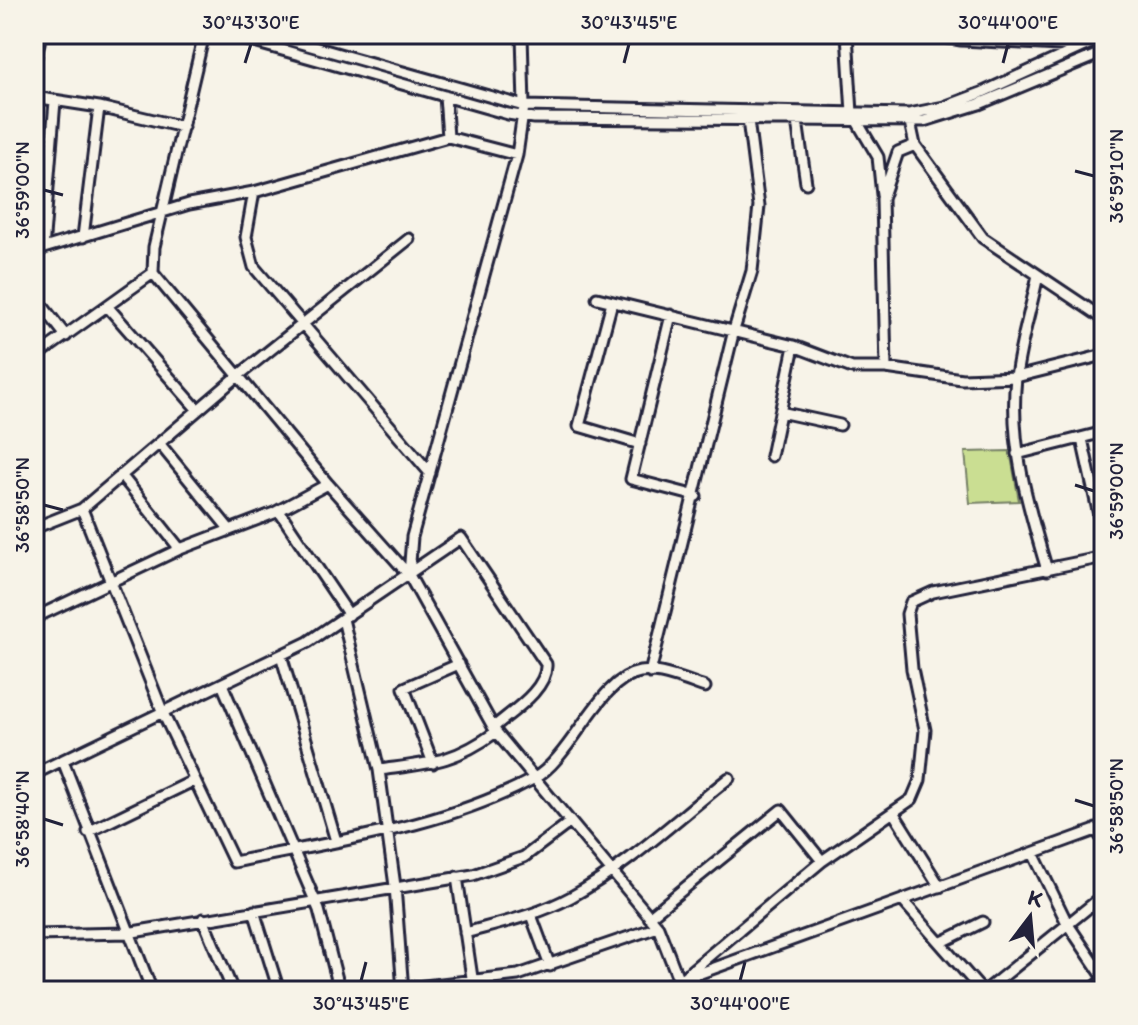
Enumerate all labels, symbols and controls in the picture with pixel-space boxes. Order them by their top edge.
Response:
text: 30°43'30"E [202,10,300,34]
text: 30°43'45"E [581,10,677,34]
text: 30°44'00"E [958,10,1058,34]
text: 36°59'10"N [1104,129,1128,223]
text: 36°59'00"N [10,141,34,239]
text: 36°59'00"N [1104,442,1128,540]
text: 36°58'50"N [10,457,34,553]
text: 36°58'50"N [1104,758,1128,854]
text: 36°58'40"N [10,770,34,868]
north arrow [990,877,1070,957]
text: K [1025,883,1047,913]
text: 30°43'45"E [313,991,409,1015]
text: 30°44'00"E [690,991,790,1015]

